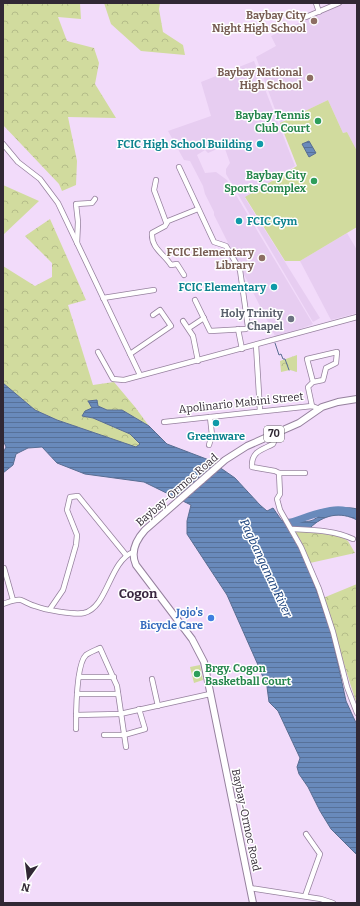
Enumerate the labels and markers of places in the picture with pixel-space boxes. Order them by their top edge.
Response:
place label: Baybay City Night High School [212,9,307,35]
marker: Baybay City Night High School [309,16,319,26]
place label: Baybay National High School [217,66,303,92]
marker: Baybay National High School [305,73,315,83]
place label: Baybay Tennis Club Court [235,109,311,135]
marker: Baybay Tennis Club Court [313,116,323,126]
place label: FCIC High School Building [117,138,253,151]
marker: FCIC High School Building [255,139,265,149]
place label: Baybay City Sports Complex [224,169,307,195]
marker: Baybay City Sports Complex [309,176,319,186]
place label: FCIC Gym [247,215,298,228]
marker: FCIC Gym [234,216,244,226]
place label: FCIC Elementary Library [167,246,255,272]
marker: FCIC Elementary Library [257,253,267,263]
place label: FCIC Elementary [179,281,267,294]
marker: FCIC Elementary [269,282,279,292]
place label: Holy Trinity Chapel [221,307,284,333]
marker: Holy Trinity Chapel [286,314,296,324]
marker: Greenware [211,418,221,428]
place label: Greenware [187,430,245,443]
place label: Jojo's Bicycle Care [140,606,204,632]
marker: Jojo's Bicycle Care [206,613,216,623]
place label: Brgy. Cogon Basketball Court [205,662,292,688]
marker: Brgy. Cogon Basketball Court [192,669,202,679]

